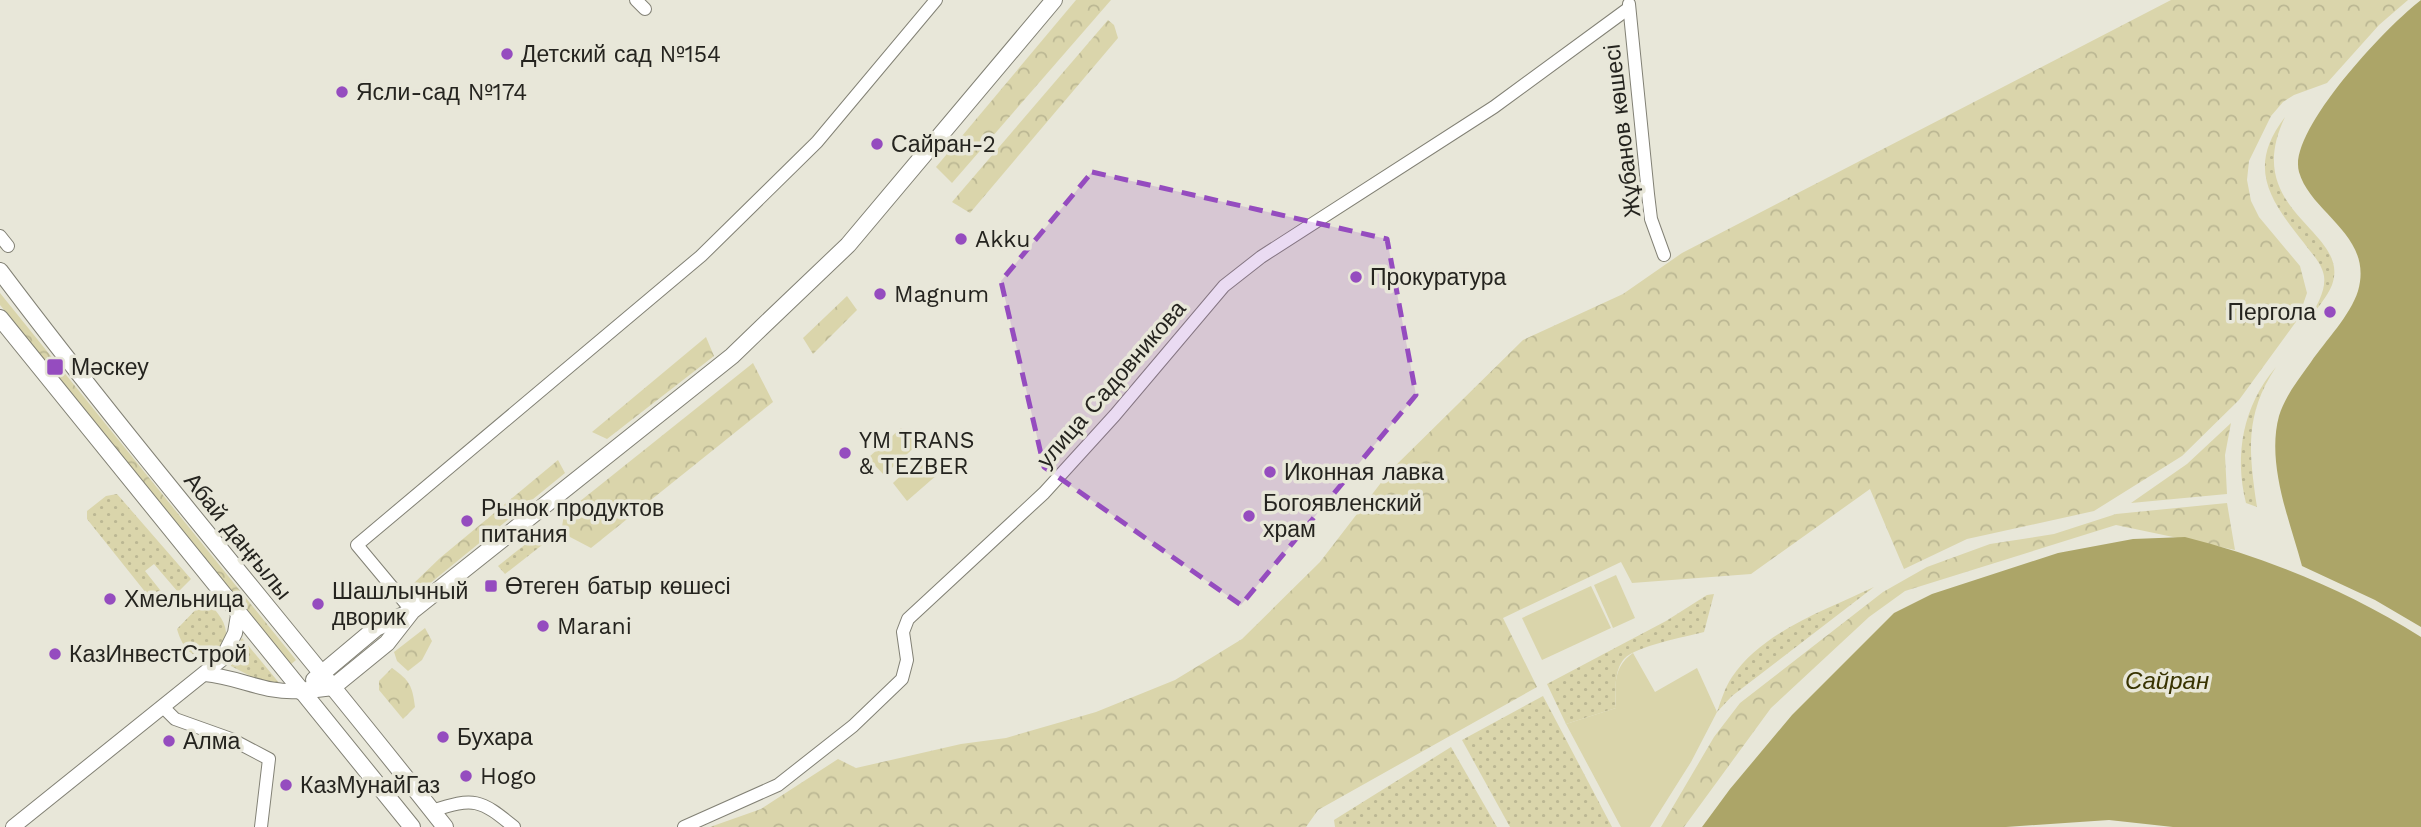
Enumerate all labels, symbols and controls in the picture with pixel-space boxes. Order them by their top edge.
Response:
place label: Детский сад №154 [521,41,721,68]
street label: Жұбанов көшесі [1598,43,1647,219]
marker: Детский сад №154 [499,46,515,62]
place label: Ясли-сад №174 [356,79,527,106]
marker: Ясли-сад №174 [334,84,350,100]
place label: Сайран-2 [891,131,996,158]
marker: Сайран-2 [869,136,885,152]
place label: Akku [975,226,1030,253]
marker: Akku [953,231,969,247]
place label: Прокуратура [1370,264,1507,291]
marker: Прокуратура [1348,269,1364,285]
place label: Magnum [894,281,989,308]
marker: Magnum [872,286,888,302]
street label: улица Садовникова [1031,295,1191,473]
place label: Пергола [2228,299,2316,326]
marker: Пергола [2322,304,2338,320]
place label: Мәскеу [71,354,149,381]
marker: Мәскеу [45,357,65,377]
place label: YM TRANS & TEZBER [859,427,975,480]
marker: YM TRANS & TEZBER [837,445,853,461]
place label: Иконная лавка [1284,459,1444,486]
marker: Иконная лавка [1262,464,1278,480]
street label: Абай даңғылы [178,467,297,605]
place label: Богоявленский храм [1263,490,1422,543]
place label: Рынок продуктов питания [481,495,664,548]
marker: Богоявленский храм [1241,508,1257,524]
marker: Рынок продуктов питания [459,513,475,529]
place label: Өтеген батыр көшесі [505,573,731,600]
place label: Шашлычный дворик [332,578,468,631]
marker: Өтеген батыр көшесі [483,578,499,594]
place label: Хмельница [124,586,244,613]
marker: Хмельница [102,591,118,607]
marker: Шашлычный дворик [310,596,326,612]
place label: Marani [557,613,632,640]
marker: Marani [535,618,551,634]
place label: КазИнвестСтрой [69,641,247,668]
marker: КазИнвестСтрой [47,646,63,662]
water label: Сайран [2125,667,2209,695]
place label: Бухара [457,724,533,751]
place label: Алма [183,728,241,755]
marker: Бухара [435,729,451,745]
marker: Алма [161,733,177,749]
place label: Hogo [480,763,537,790]
marker: Hogo [458,768,474,784]
place label: КазМунайГаз [300,772,440,799]
marker: КазМунайГаз [278,777,294,793]

